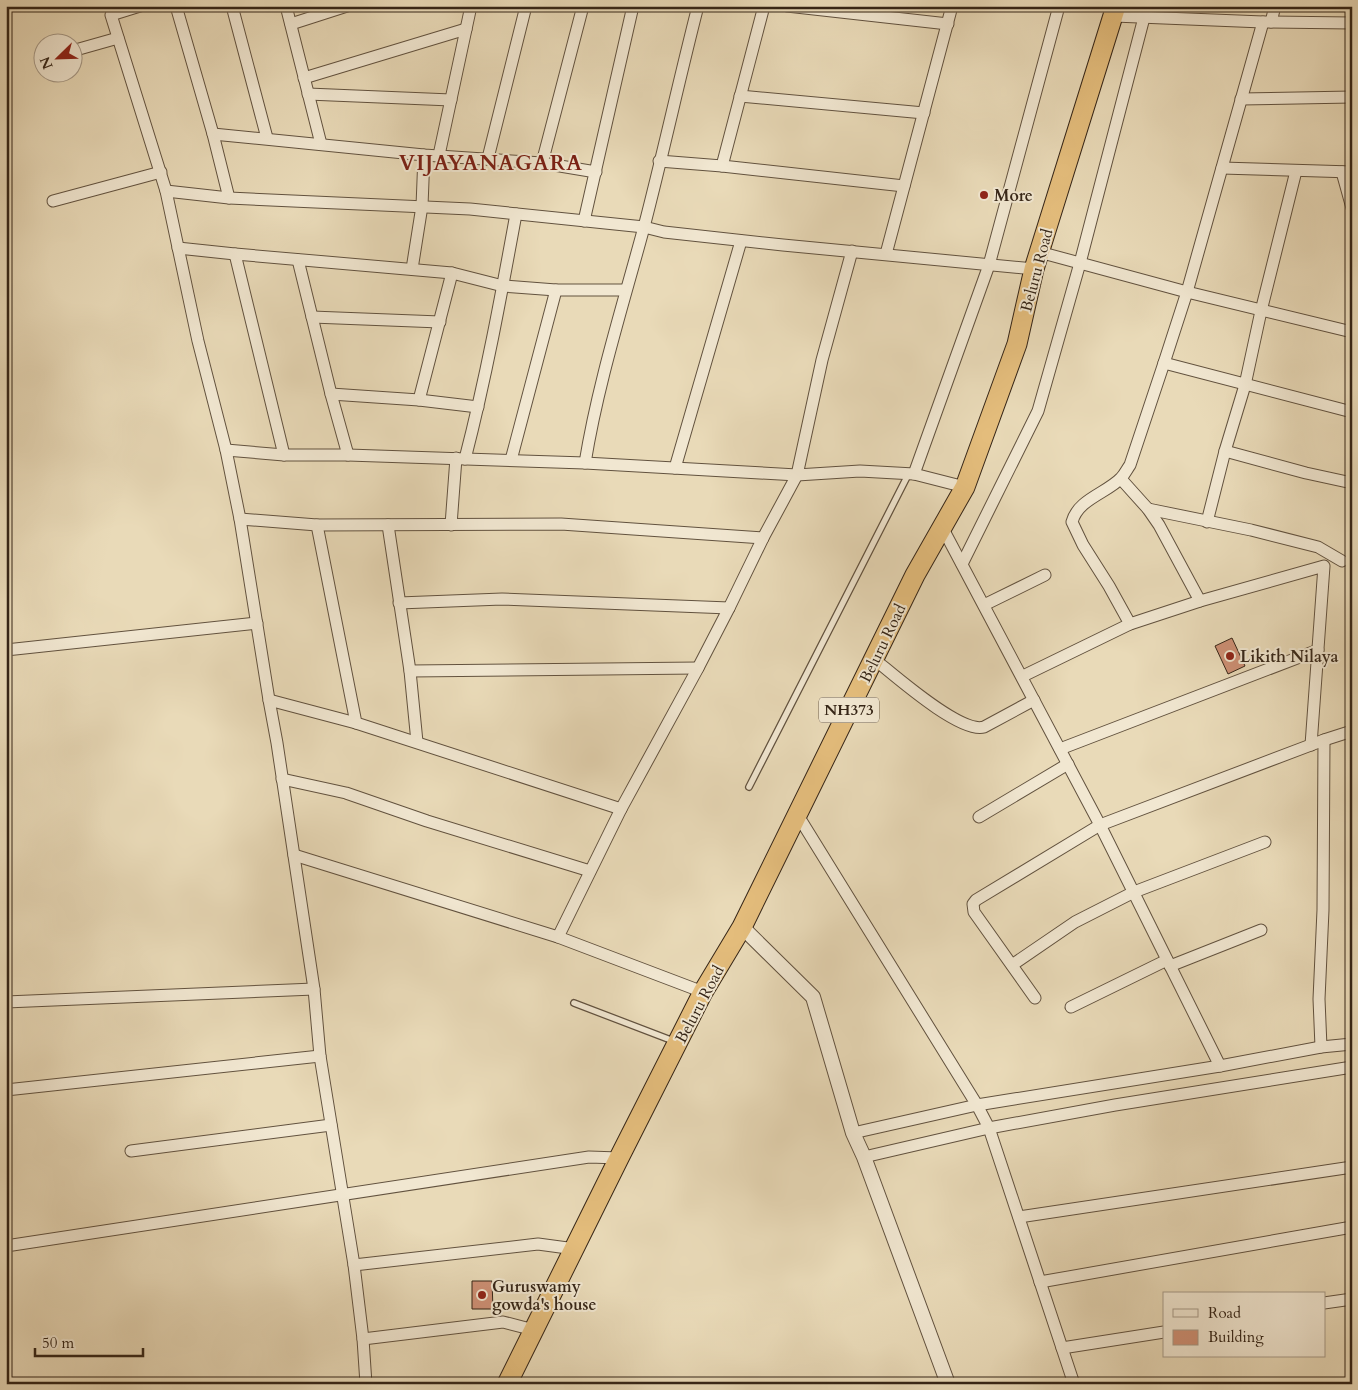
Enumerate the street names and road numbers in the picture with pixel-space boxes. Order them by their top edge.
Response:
street label: Beluru Road [1015,226,1059,314]
street label: Beluru Road [854,600,912,686]
road number: NH373 [819,698,879,722]
street label: Beluru Road [670,961,730,1047]

